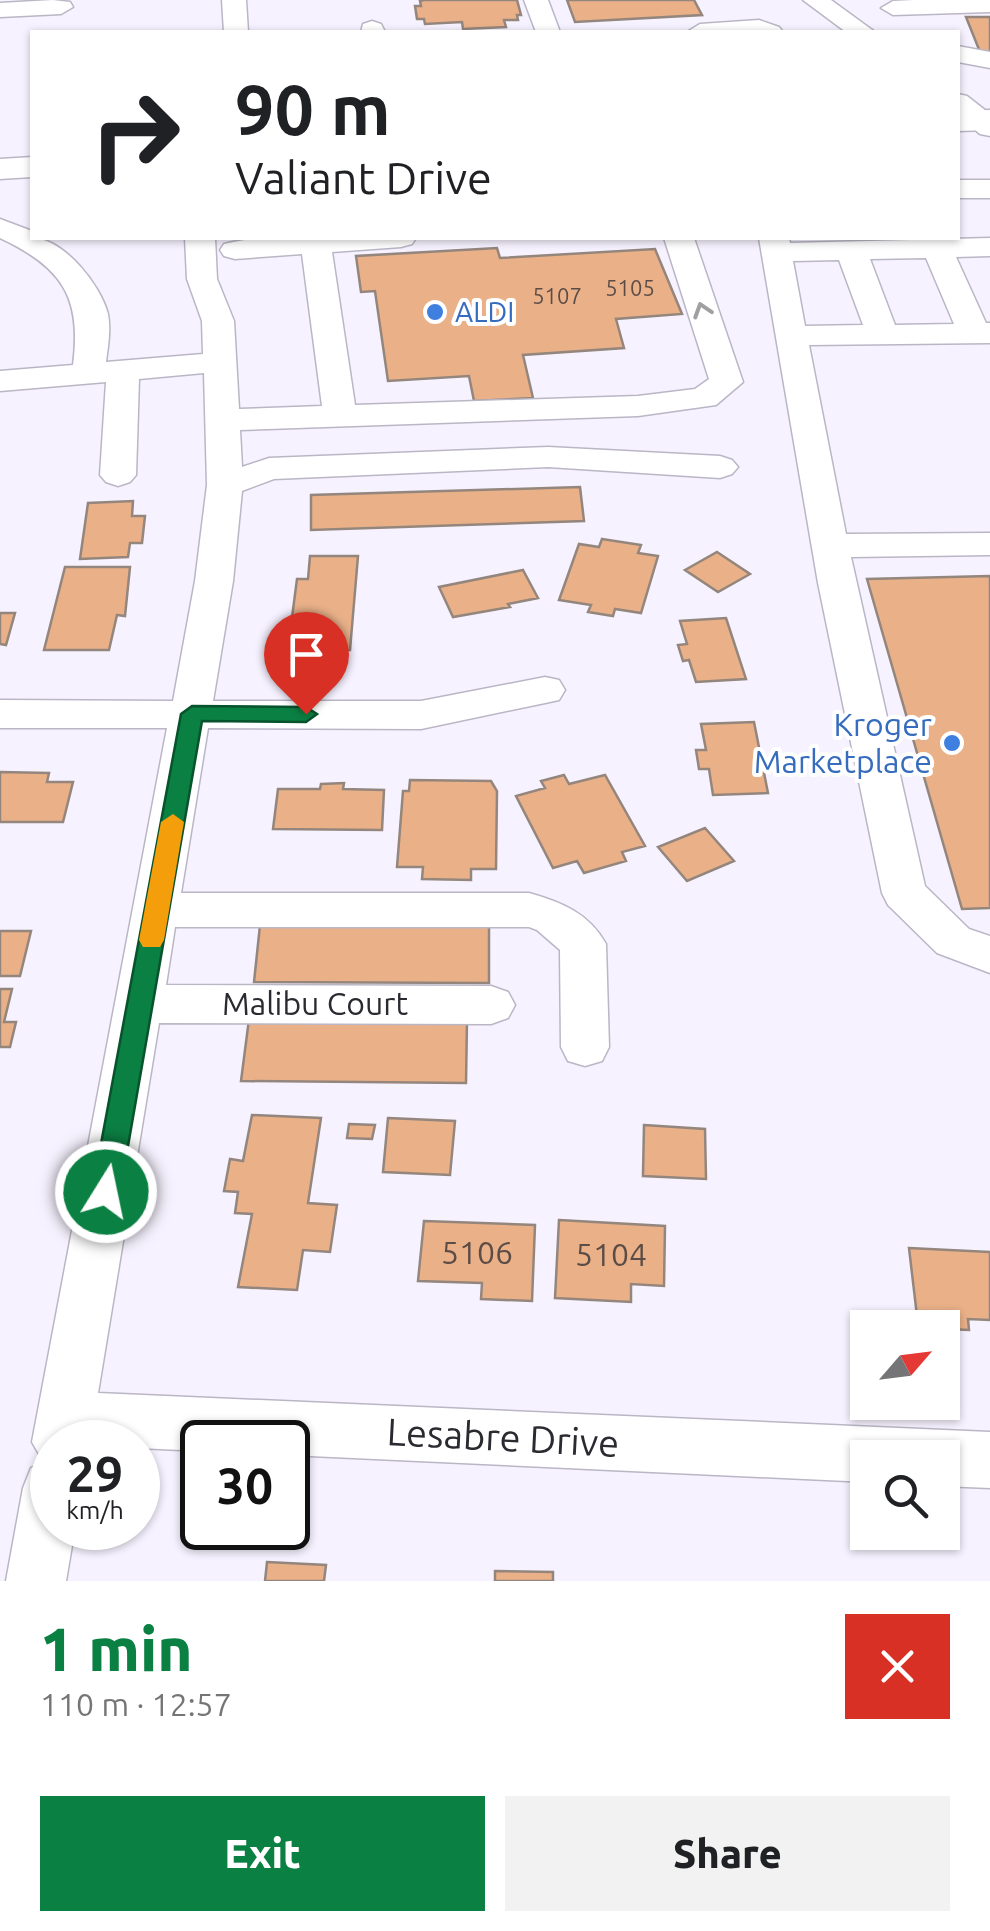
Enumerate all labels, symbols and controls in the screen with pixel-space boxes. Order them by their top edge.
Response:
icon: right [70,70,200,200]
text: 90 m [235,70,391,148]
text: Valiant Drive [235,152,492,203]
house number: 5105 [605,275,655,300]
house number: 5107 [532,283,582,308]
place label: ALDI [455,296,514,327]
marker: ALDI [424,301,446,323]
one-way arrow [694,302,714,319]
pin [264,612,349,715]
icon: arrive [279,627,334,682]
place label: Kroger Marketplace [754,706,932,779]
marker: Kroger Marketplace [941,732,963,754]
street label: Malibu Court [222,985,408,1021]
position arrow [54,1140,158,1244]
house number: 5106 [441,1234,513,1270]
house number: 5104 [575,1236,647,1272]
north arrow [850,1310,960,1420]
map controls [850,1310,960,1550]
street label: Lesabre Drive [386,1410,620,1464]
speed limit sign: 30 [180,1420,310,1550]
button: search [850,1440,960,1550]
text: 29 [67,1445,123,1501]
text: km/h [66,1496,124,1524]
button: close [845,1614,950,1719]
text: 1 min [40,1615,193,1682]
text: 110 m · 12:57 [40,1686,232,1722]
button: Exit [40,1796,485,1911]
button: Share [505,1796,950,1911]

